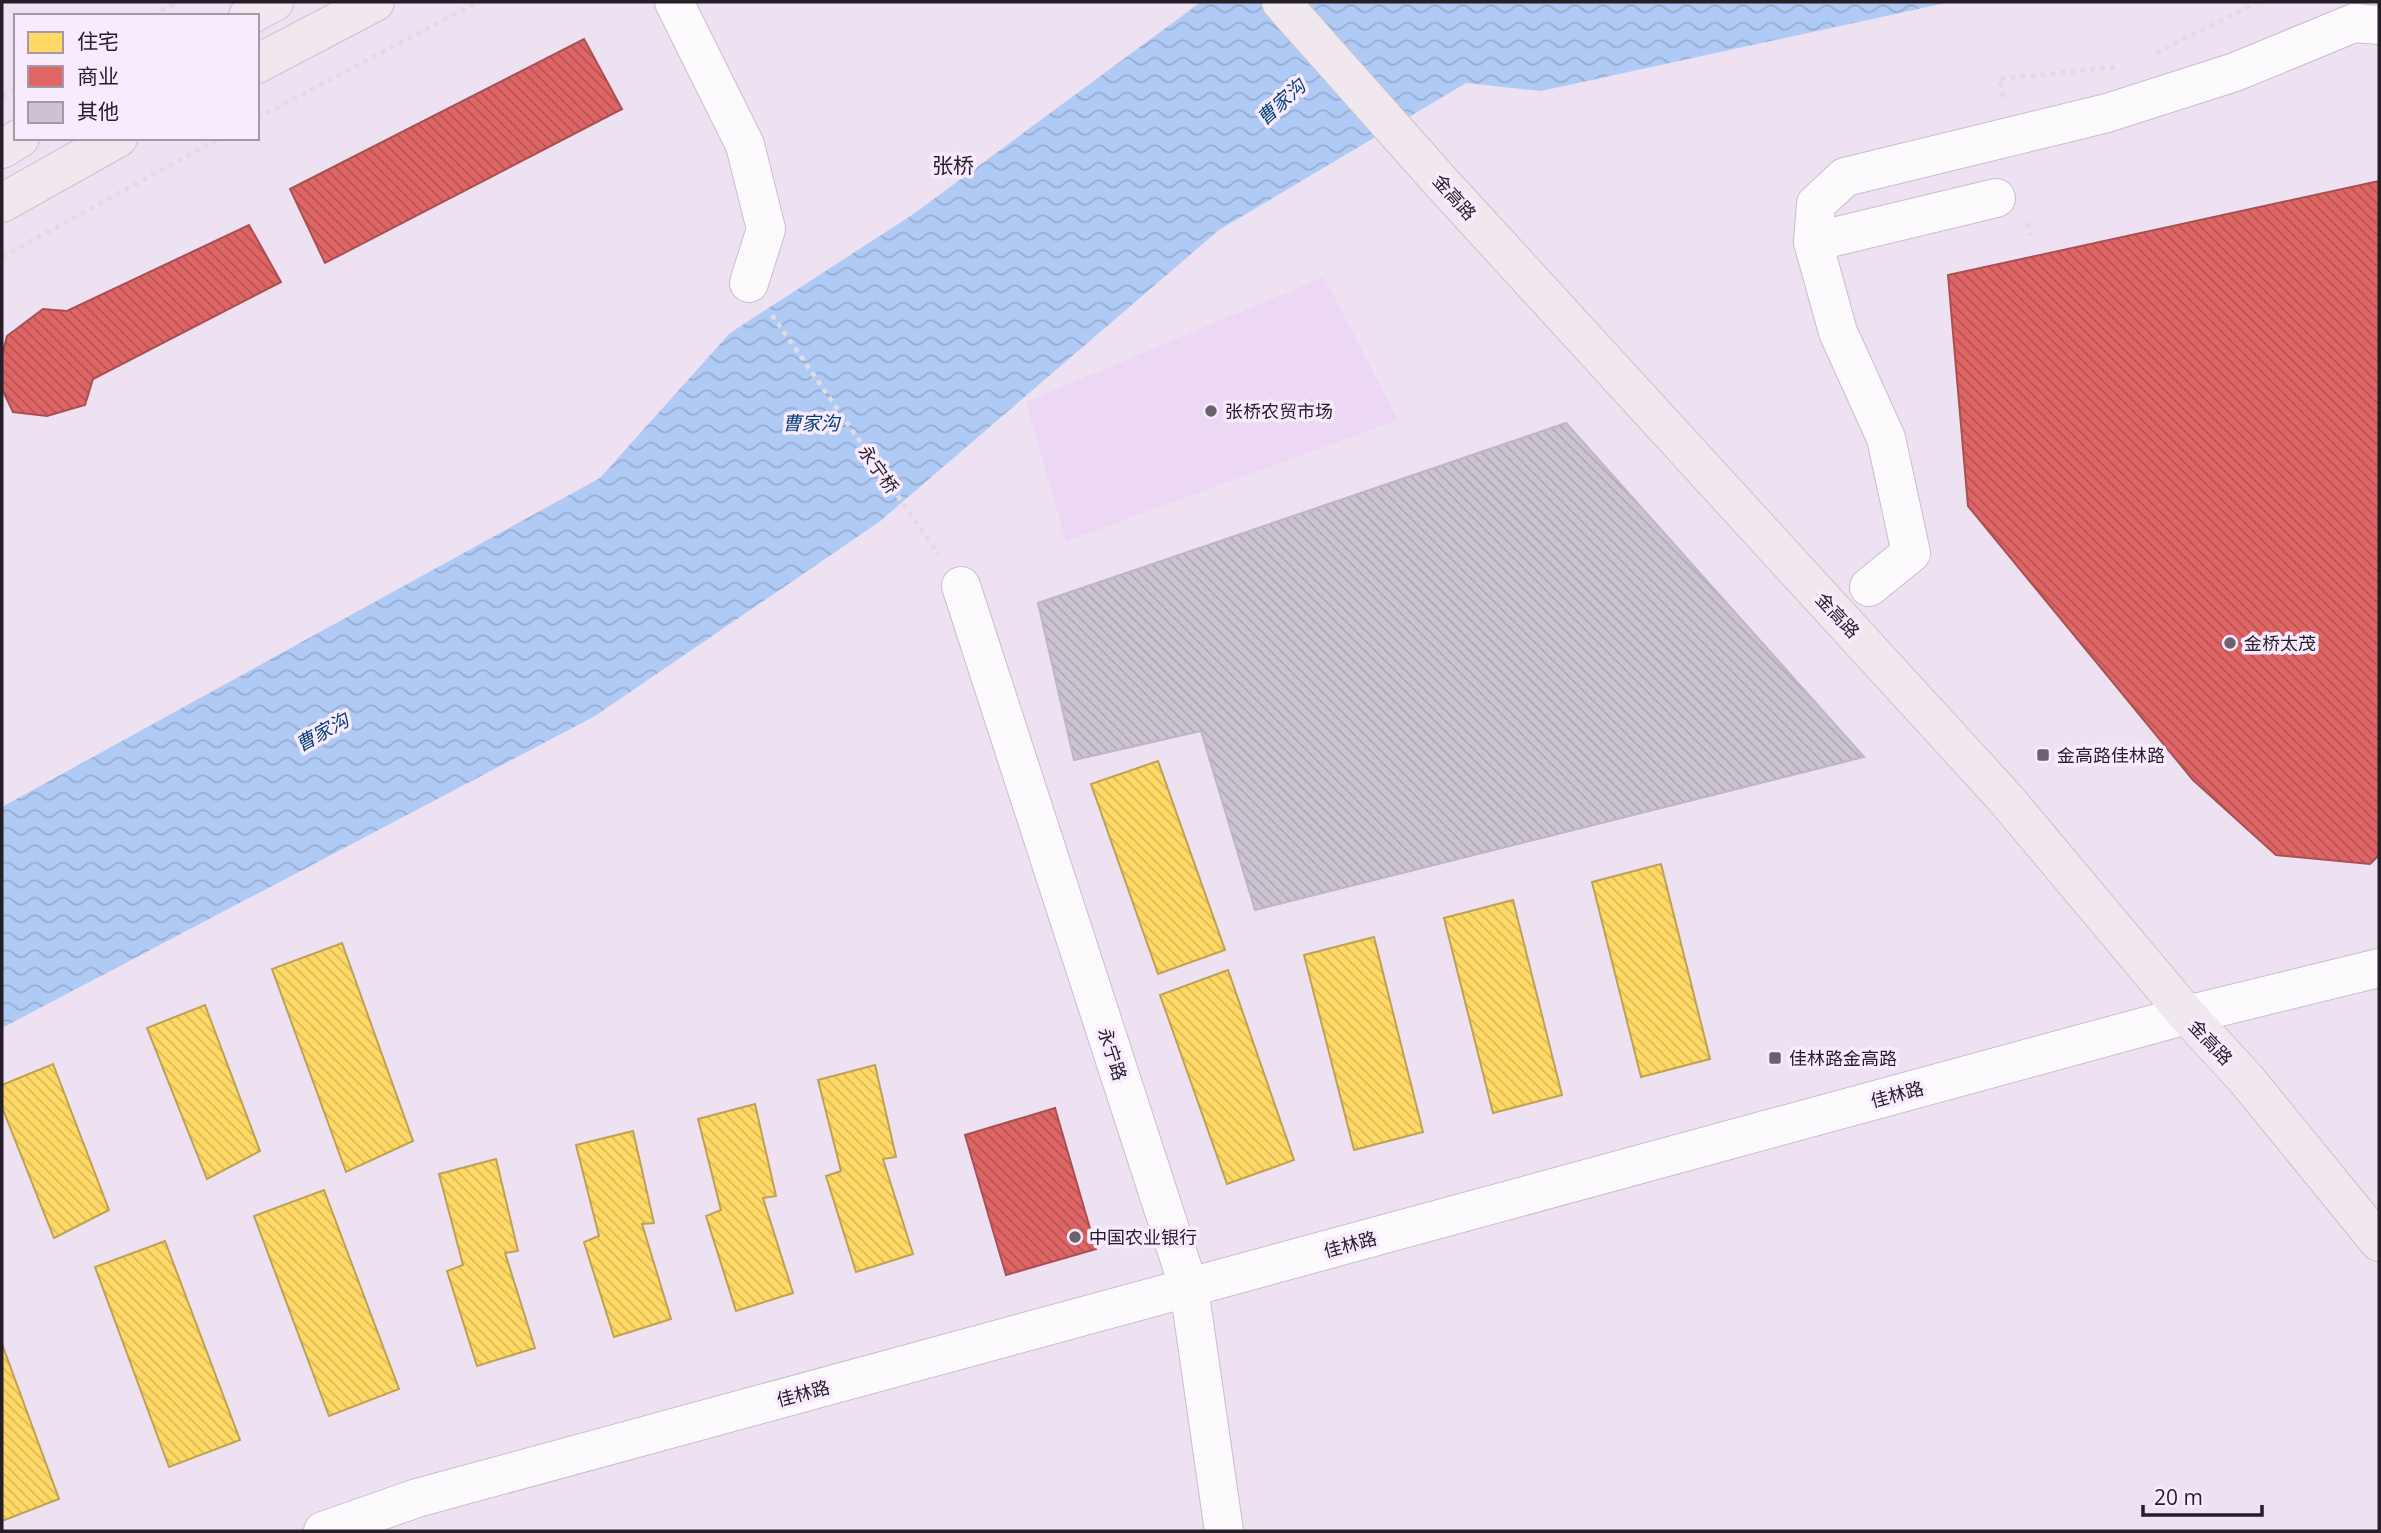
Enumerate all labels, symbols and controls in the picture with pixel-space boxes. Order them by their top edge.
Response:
legend [14,14,259,140]
text: 住宅 [77,27,119,55]
text: 商业 [77,62,119,90]
water label: 曹家沟 [1251,72,1312,131]
text: 其他 [77,97,119,125]
district label: 张桥 [932,151,974,179]
street label: 金高路 [1428,169,1482,225]
place label: 张桥农贸市场 [1225,399,1333,423]
marker: 张桥农贸市场 [1203,403,1219,419]
water label: 曹家沟 [782,410,841,436]
street label: 永宁桥 [854,440,904,498]
street label: 金高路 [1811,587,1865,643]
place label: 金桥太茂 [2244,631,2316,655]
marker: 金桥太茂 [2222,635,2238,651]
water label: 曹家沟 [291,706,355,757]
place label: 金高路佳林路 [2057,743,2165,767]
marker: 金高路佳林路 [2035,747,2051,763]
street label: 金高路 [2184,1014,2238,1070]
street label: 永宁路 [1093,1025,1133,1083]
place label: 佳林路金高路 [1789,1046,1897,1070]
marker: 佳林路金高路 [1767,1050,1783,1066]
street label: 佳林路 [1868,1075,1926,1113]
place label: 中国农业银行 [1089,1225,1197,1249]
street label: 佳林路 [1321,1225,1379,1263]
marker: 中国农业银行 [1067,1229,1083,1245]
street label: 佳林路 [774,1374,832,1412]
scale bar [2143,1474,2262,1518]
text: 20 m [2154,1483,2203,1511]

